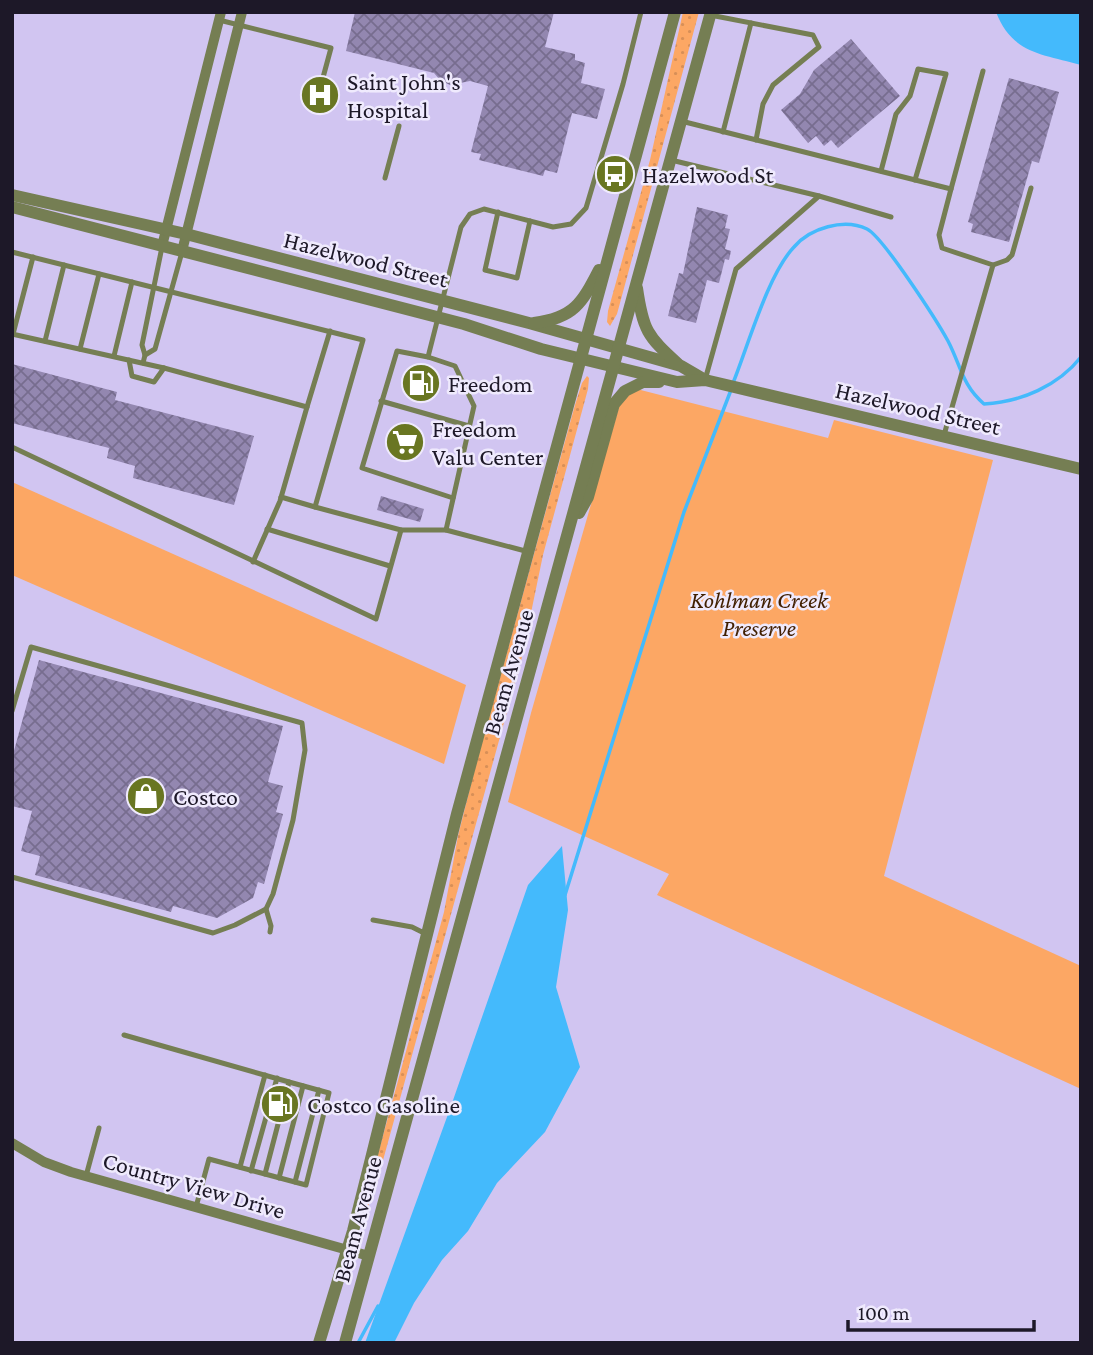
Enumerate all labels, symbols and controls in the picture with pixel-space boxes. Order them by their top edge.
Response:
place label: Saint John's Hospital [347,68,461,123]
hospital icon: Saint John's Hospital [299,74,341,116]
bus stop icon: Hazelwood St [594,153,636,195]
place label: Hazelwood St [642,161,774,188]
street label: Hazelwood Street [281,226,452,293]
fuel station icon: Freedom [400,362,442,404]
place label: Freedom [448,370,533,397]
street label: Hazelwood Street [833,376,1004,440]
place label: Freedom Valu Center [432,415,544,470]
supermarket icon: Freedom Valu Center [384,421,426,463]
park label: Kohlman Creek Preserve [690,586,829,641]
street label: Beam Avenue [477,606,539,738]
shop icon: Costco [125,775,167,817]
place label: Costco [173,783,238,810]
fuel station icon: Costco Gasoline [259,1083,301,1125]
place label: Costco Gasoline [307,1091,460,1118]
street label: Country View Drive [100,1146,288,1224]
street label: Beam Avenue [327,1153,387,1285]
scale bar [848,1288,1034,1332]
text: 100 m [858,1301,910,1325]

